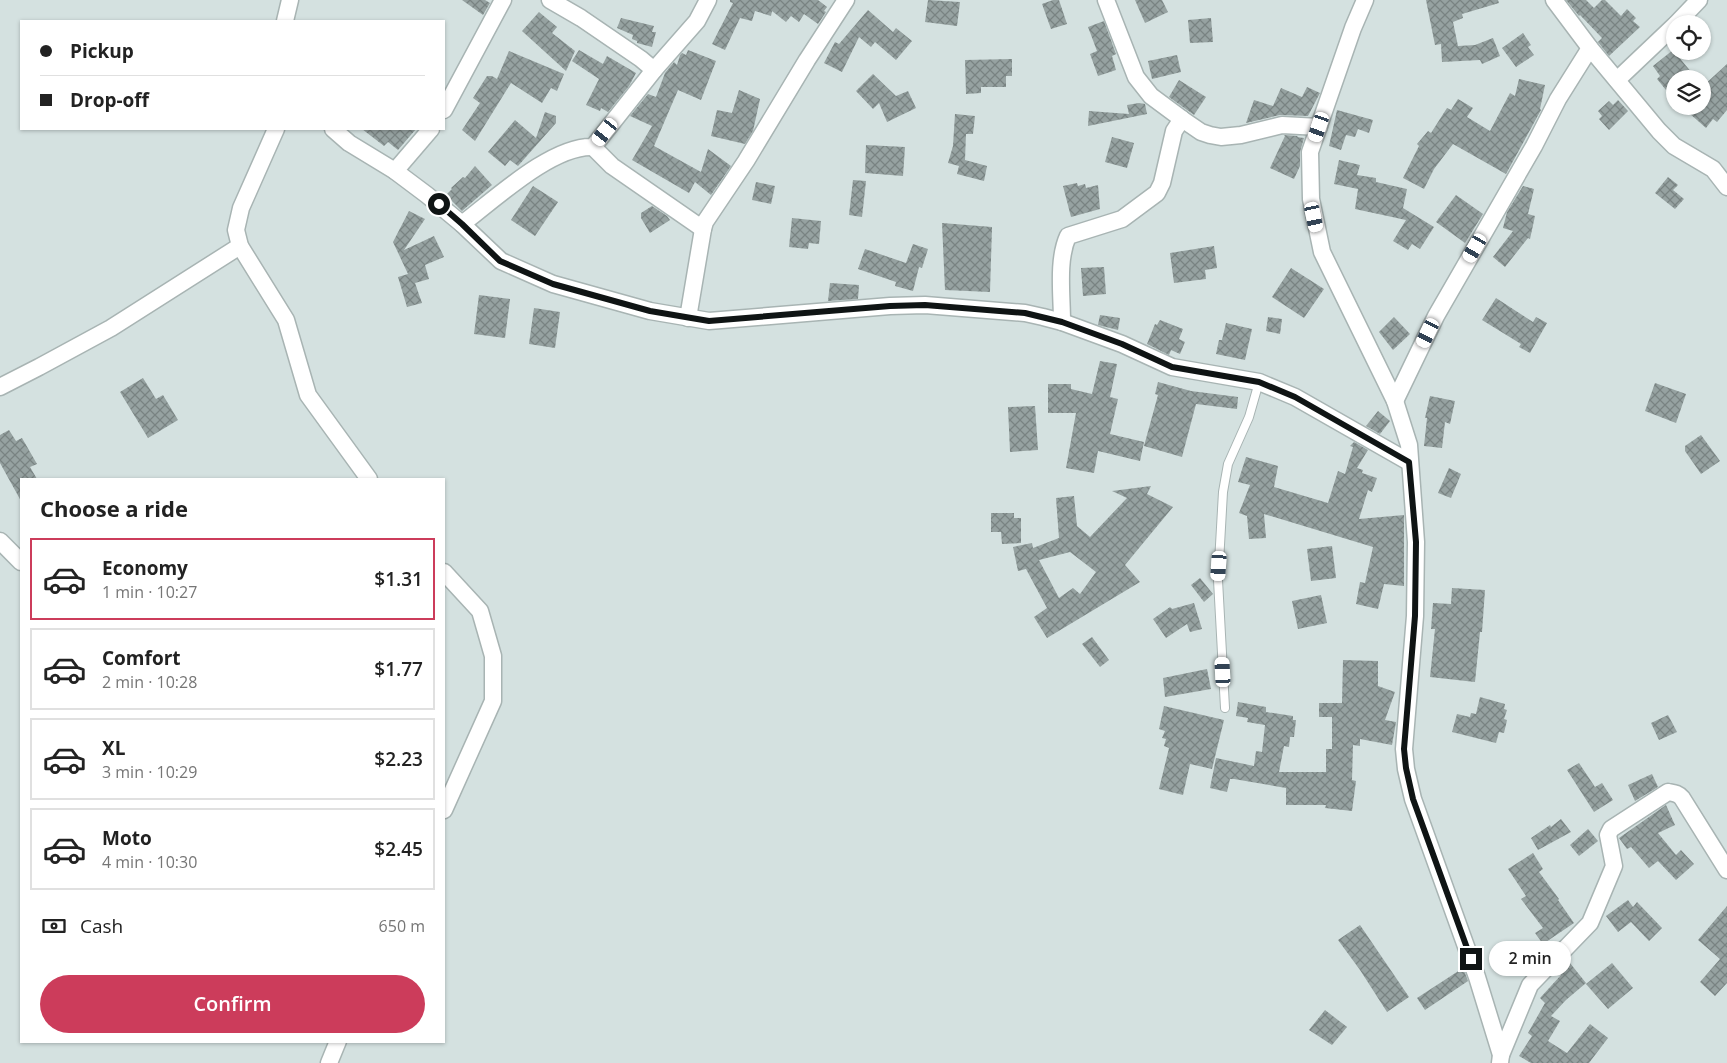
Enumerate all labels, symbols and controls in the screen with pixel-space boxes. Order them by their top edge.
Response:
map controls [1666,15,1711,115]
button: locate [1666,15,1711,60]
text: Pickup [70,38,134,64]
button: layers [1666,70,1711,115]
text: Drop-off [70,87,149,113]
car [1307,110,1330,144]
car [589,116,620,148]
route start [428,193,450,215]
car [1303,201,1324,233]
car [1461,231,1488,265]
car [1414,316,1441,350]
text: Choose a ride [40,493,188,523]
car [1210,551,1227,581]
text: Economy [102,555,188,581]
icon: car [42,557,87,602]
text: $1.31 [374,566,423,592]
text: 1 min · 10:27 [102,581,197,603]
text: Comfort [102,645,181,671]
icon: car [42,647,87,692]
text: $1.77 [374,656,423,682]
car [1214,657,1231,687]
text: 2 min · 10:28 [102,671,197,693]
text: XL [102,735,125,761]
icon: car [42,737,87,782]
text: $2.23 [374,746,423,772]
text: 3 min · 10:29 [102,761,197,783]
text: Moto [102,825,152,851]
icon: car [42,827,87,872]
text: $2.45 [374,836,423,862]
text: 4 min · 10:30 [102,851,197,873]
icon: cash [40,912,68,940]
text: Cash [80,913,123,939]
text: 650 m [379,915,425,937]
callout: 2 min [1488,942,1571,976]
text: 2 min [1508,947,1552,969]
route end [1460,948,1482,970]
button: Confirm [40,975,425,1033]

